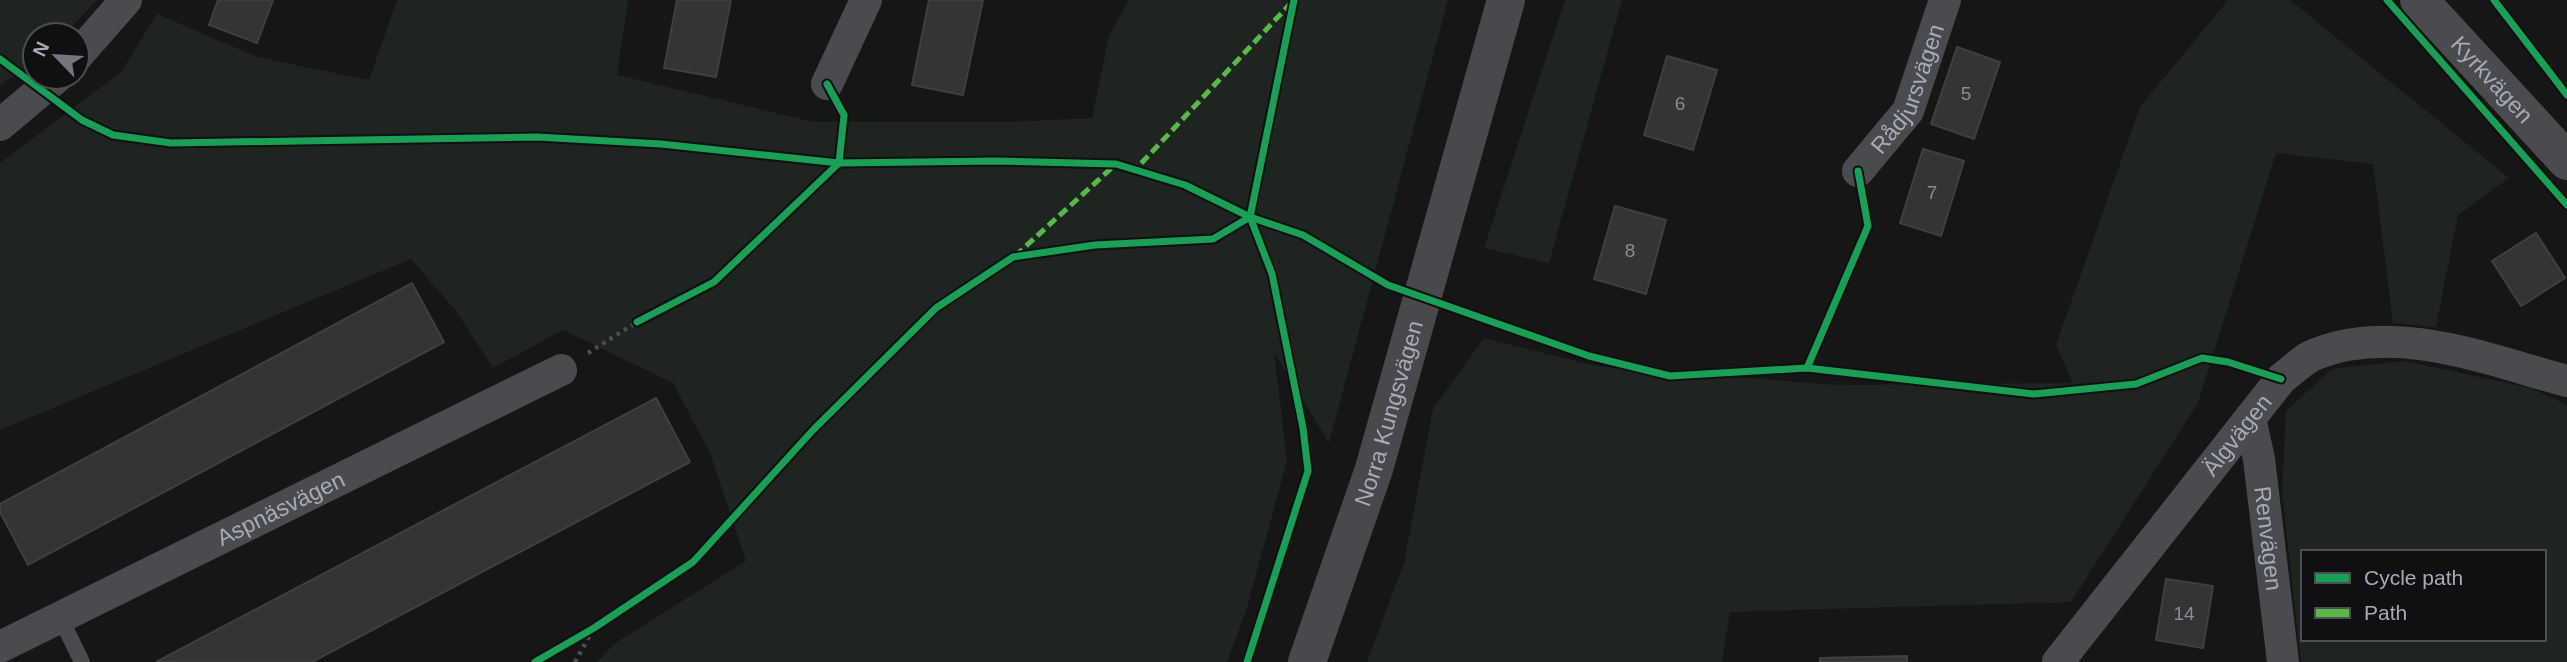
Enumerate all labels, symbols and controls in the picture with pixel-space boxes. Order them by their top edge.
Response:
north arrow [21,21,91,91]
street label: Rådjursvägen [1865,21,1949,159]
street label: Kyrkvägen [2446,31,2538,128]
text: N [29,38,53,60]
house number: 5 [1961,83,1971,104]
house number: 6 [1675,93,1685,114]
house number: 7 [1927,182,1937,203]
house number: 8 [1625,240,1635,261]
street label: Norra Kungsvägen [1349,318,1428,509]
street label: Älgvägen [2197,389,2277,481]
street label: Aspnäsvägen [212,466,349,551]
street label: Renvägen [2249,485,2287,592]
legend [2301,550,2546,641]
text: Cycle path [2364,566,2463,589]
text: Path [2364,601,2407,624]
house number: 14 [2173,603,2195,624]

